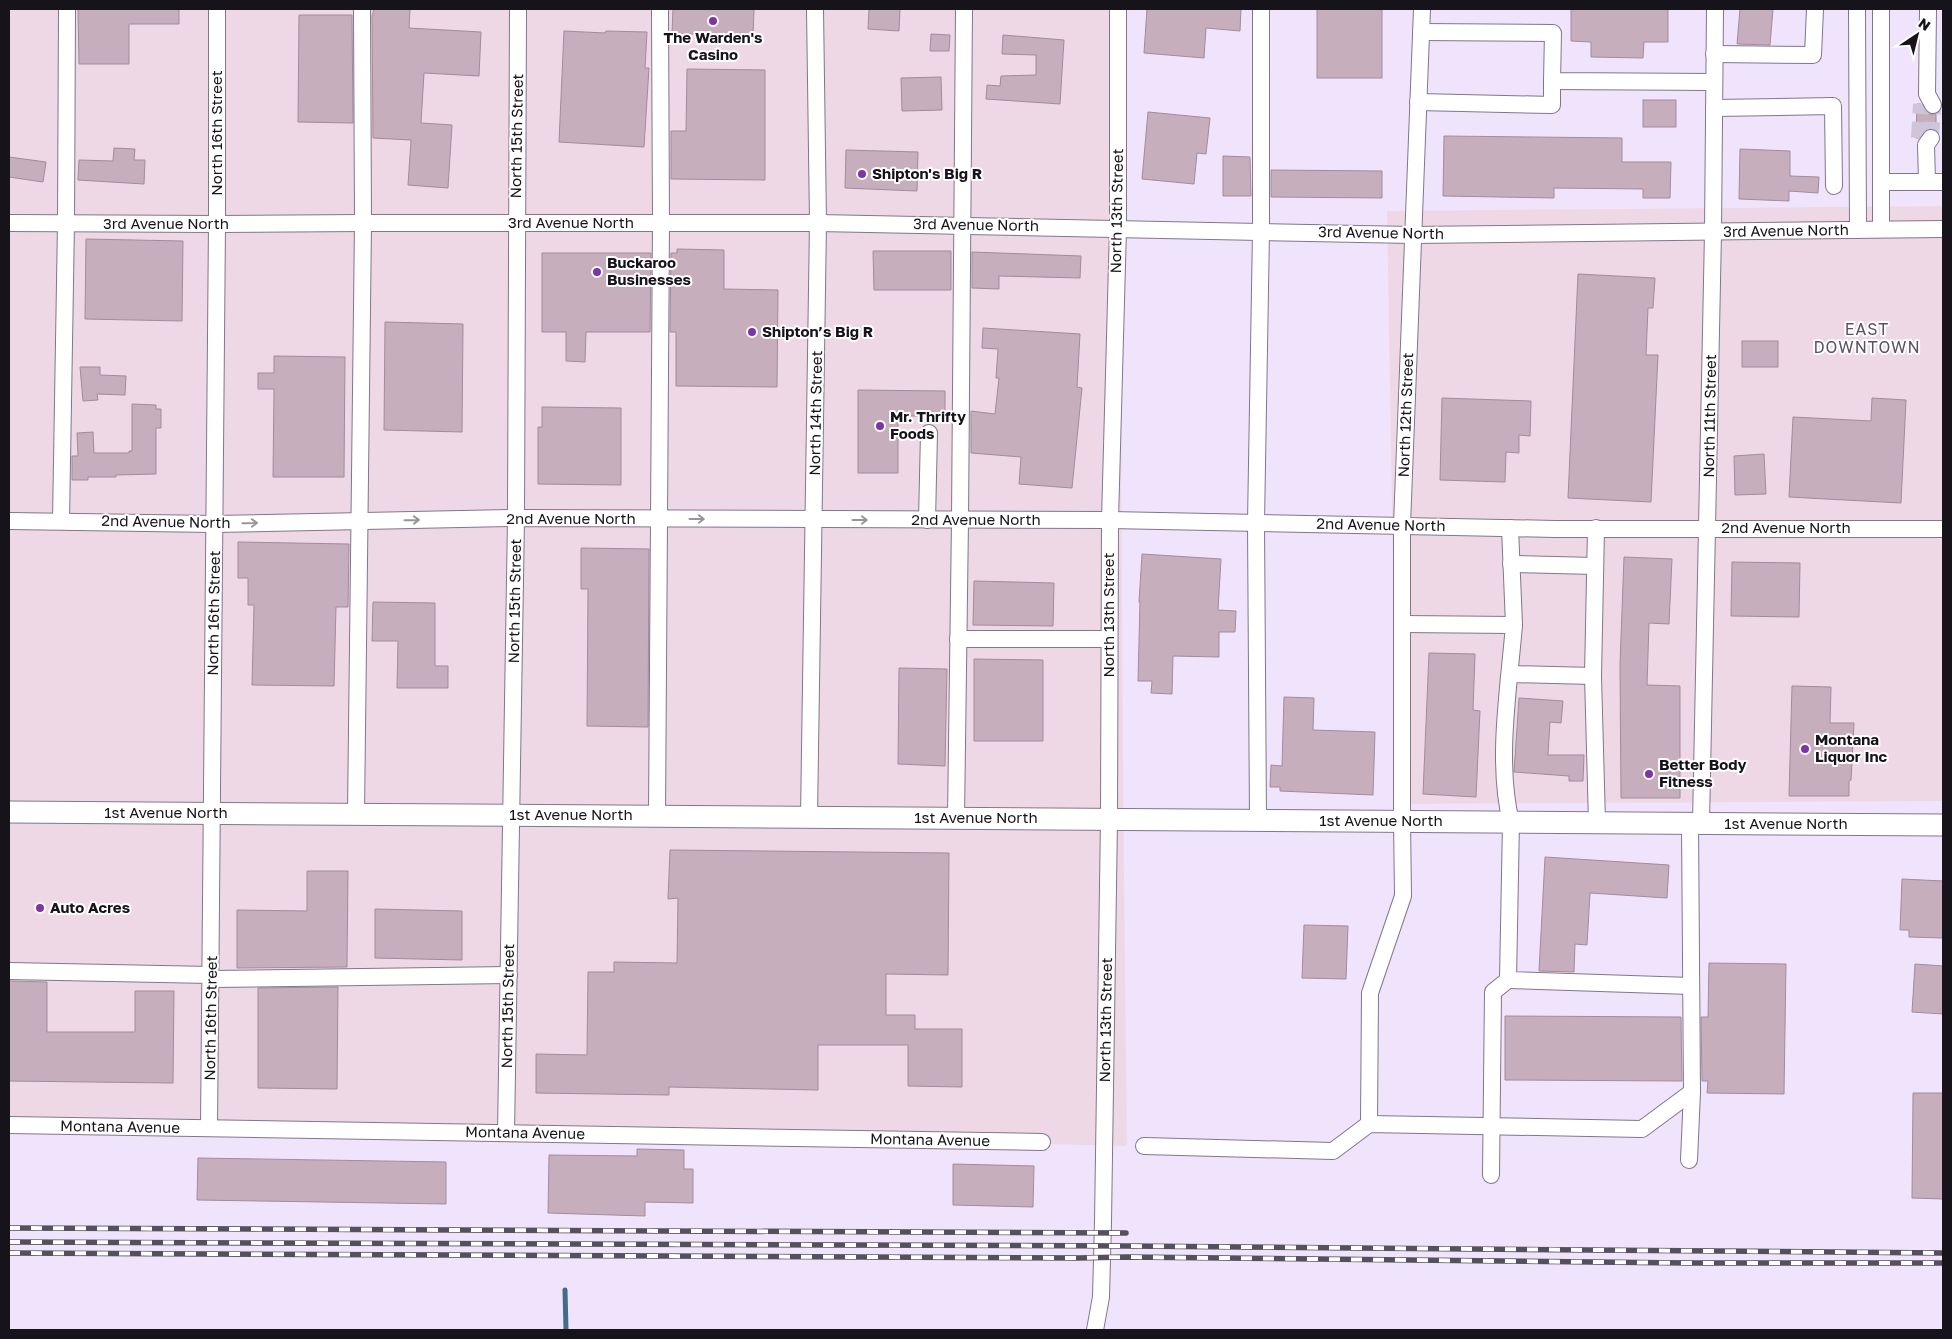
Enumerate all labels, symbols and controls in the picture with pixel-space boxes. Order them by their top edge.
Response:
north arrow [1892,10,1942,60]
text: N [1916,14,1934,34]
marker: The Warden's Casino [707,15,719,27]
place label: The Warden's Casino [663,28,763,63]
street label: North 16th Street [207,70,225,196]
street label: North 15th Street [506,73,526,199]
street label: North 13th Street [1106,148,1126,274]
place label: Shipton's Big R [872,164,982,182]
marker: Shipton's Big R [856,168,868,180]
street label: 3rd Avenue North [508,213,634,231]
street label: 3rd Avenue North [103,214,229,232]
street label: 3rd Avenue North [913,214,1039,234]
street label: 3rd Avenue North [1723,220,1849,240]
street label: 3rd Avenue North [1318,222,1444,242]
place label: Buckaroo Businesses [607,253,691,288]
marker: Buckaroo Businesses [591,266,603,278]
district label: EAST DOWNTOWN [1813,319,1921,357]
place label: Shipton’s Big R [762,322,873,340]
marker: Shipton’s Big R [746,326,758,338]
street label: North 14th Street [805,350,825,476]
street label: North 12th Street [1394,352,1416,478]
street label: North 11th Street [1699,354,1719,478]
place label: Mr. Thrifty Foods [890,407,966,442]
marker: Mr. Thrifty Foods [874,420,886,432]
street label: 2nd Avenue North [506,509,636,527]
street label: 2nd Avenue North [911,510,1041,528]
street label: 2nd Avenue North [101,511,231,531]
one-way arrow [689,514,705,524]
street label: 2nd Avenue North [1316,514,1446,534]
one-way arrow [404,515,420,525]
one-way arrow [852,515,868,525]
one-way arrow [242,518,258,528]
street label: 2nd Avenue North [1721,518,1851,536]
street label: North 15th Street [504,538,524,664]
street label: North 16th Street [203,550,223,676]
street label: North 13th Street [1099,553,1117,677]
place label: Montana Liquor Inc [1815,730,1888,765]
marker: Montana Liquor Inc [1799,743,1811,755]
place label: Better Body Fitness [1659,755,1746,790]
marker: Better Body Fitness [1643,768,1655,780]
street label: 1st Avenue North [104,803,228,821]
street label: 1st Avenue North [509,805,633,823]
street label: 1st Avenue North [914,808,1038,826]
street label: 1st Avenue North [1319,811,1443,829]
street label: 1st Avenue North [1724,814,1848,832]
place label: Auto Acres [50,898,130,916]
marker: Auto Acres [34,902,46,914]
street label: North 15th Street [497,943,517,1069]
street label: North 16th Street [200,955,220,1081]
street label: North 13th Street [1095,957,1115,1083]
street label: Montana Avenue [60,1116,180,1136]
street label: Montana Avenue [465,1122,585,1142]
street label: Montana Avenue [870,1129,990,1149]

